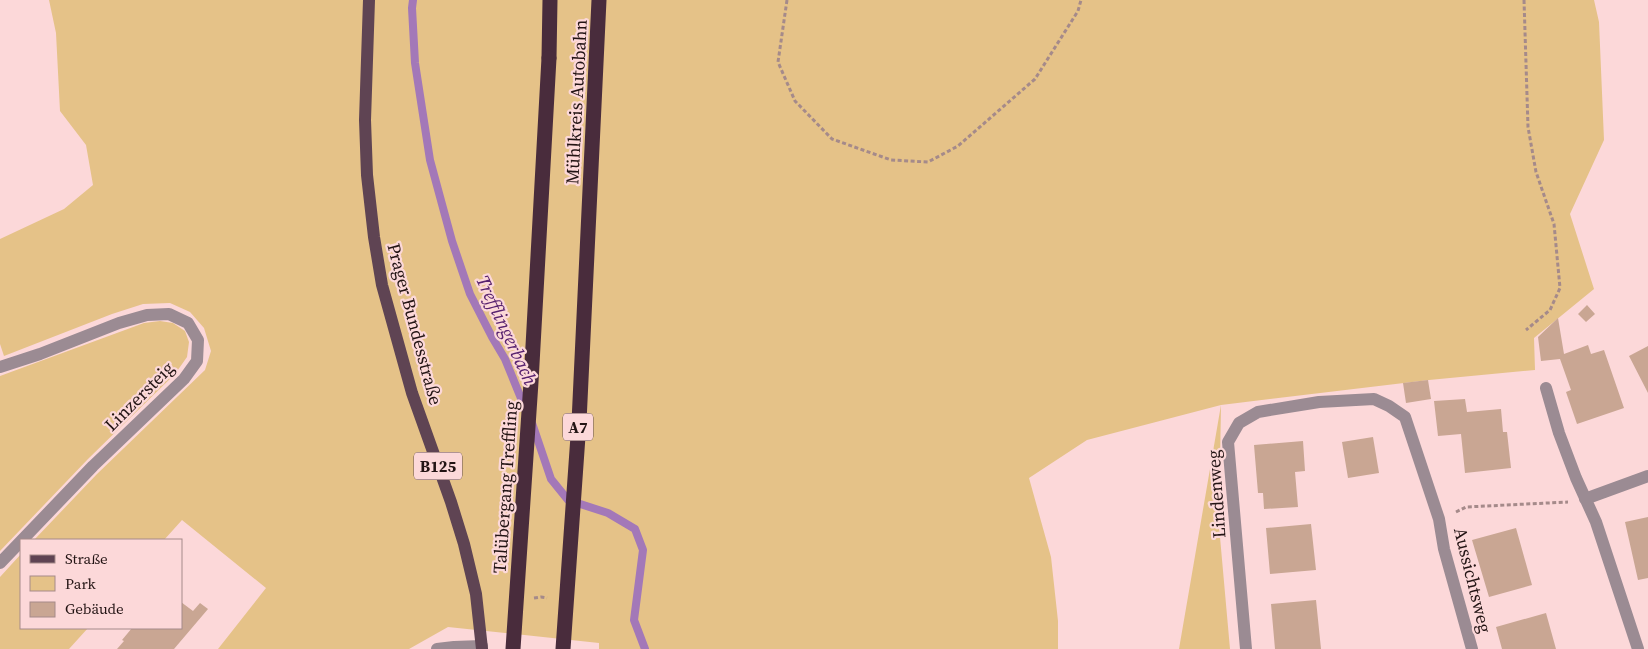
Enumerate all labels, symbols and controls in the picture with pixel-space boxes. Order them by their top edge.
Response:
street label: Mühlkreis Autobahn [559,19,593,185]
street label: Prager Bundesstraße [381,240,449,408]
water label: Trefflingerbach [470,271,544,390]
street label: Linzersteig [99,356,179,436]
street label: Talübergang Treffling [486,400,524,574]
road number: A7 [563,414,593,441]
street label: Lindenweg [1200,449,1232,539]
road number: B125 [414,452,462,480]
street label: Aussichtsweg [1448,525,1498,635]
legend [20,539,182,629]
text: Straße [65,548,108,569]
text: Park [65,573,97,594]
text: Gebäude [65,598,124,619]

